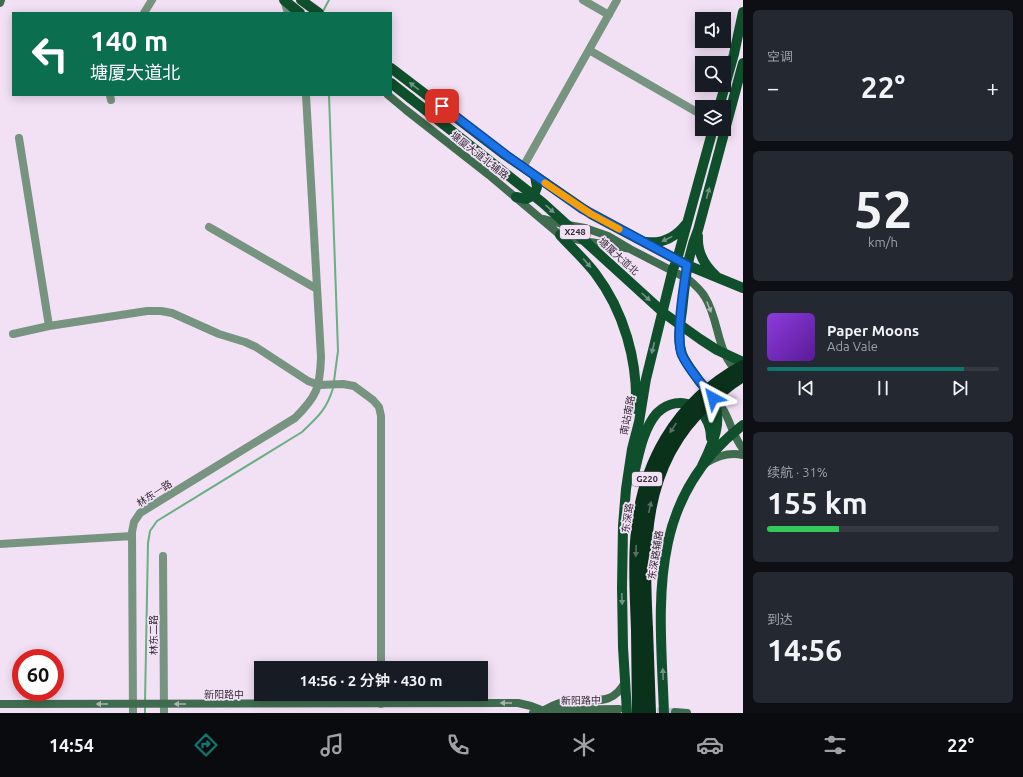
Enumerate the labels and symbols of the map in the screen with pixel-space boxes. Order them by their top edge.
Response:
one-way arrow [409,81,420,90]
pin [425,89,459,123]
street label: 塘厦大道北辅路 [449,130,511,181]
one-way arrow [705,187,711,199]
one-way arrow [545,205,555,214]
road number: X248 [560,225,590,239]
street label: 塘厦大道北 [596,236,641,277]
one-way arrow [662,236,673,242]
one-way arrow [582,258,591,269]
one-way arrow [641,293,651,302]
one-way arrow [707,301,713,313]
one-way arrow [650,342,656,354]
position arrow [692,377,734,419]
street label: 南站南路 [618,394,637,436]
one-way arrow [669,423,677,433]
road number: G220 [632,472,662,486]
street label: 林东一路 [135,478,174,509]
one-way arrow [648,500,654,513]
street label: 东深路 [620,502,635,534]
street label: 东深路辅路 [646,530,665,581]
one-way arrow [632,545,639,557]
one-way arrow [619,593,625,606]
street label: 林东二路 [148,615,159,655]
speed limit sign: 60 [12,649,64,701]
one-way arrow [659,668,666,680]
street label: 新阳路中 [204,689,244,700]
street label: 新阳路中 [561,695,601,706]
one-way arrow [499,700,512,706]
one-way arrow [95,701,108,707]
one-way arrow [173,701,186,707]

